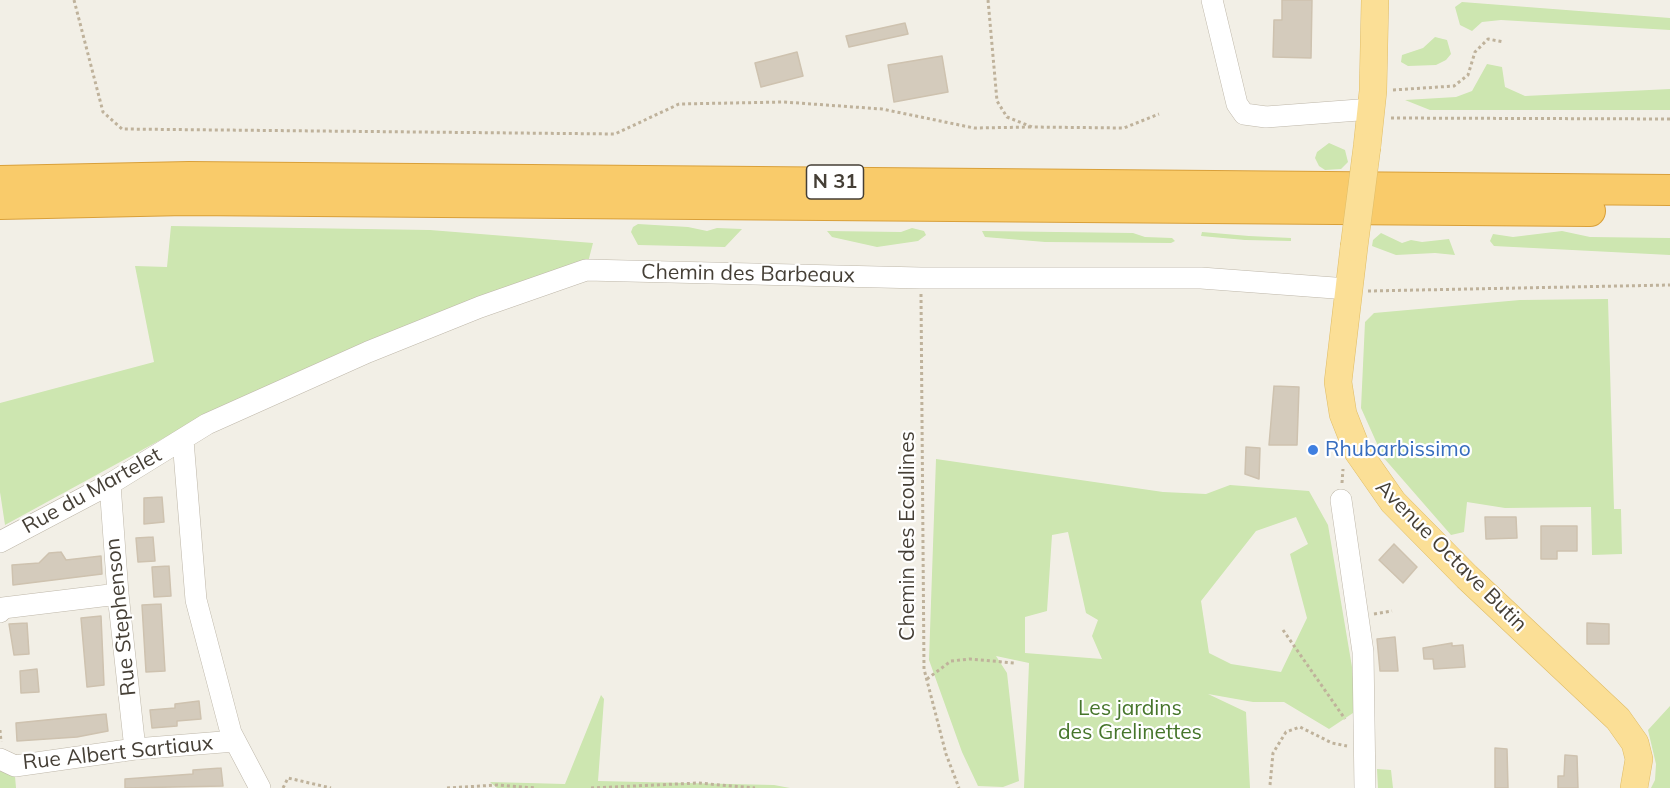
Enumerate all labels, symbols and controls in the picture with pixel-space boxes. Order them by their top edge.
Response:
road number: N 31 [806,165,864,199]
street label: Chemin des Barbeaux [641,260,855,288]
street label: Chemin des Ecoulines [895,431,921,641]
place label: Rhubarbissimo [1325,437,1471,463]
street label: Rue du Martelet [18,442,166,540]
marker: Rhubarbissimo [1306,443,1320,457]
street label: Avenue Octave Butin [1370,475,1532,637]
street label: Rue Stephenson [100,537,142,697]
park label: Les jardins des Grelinettes [1058,696,1202,746]
street label: Rue Albert Sartiaux [22,730,214,776]

